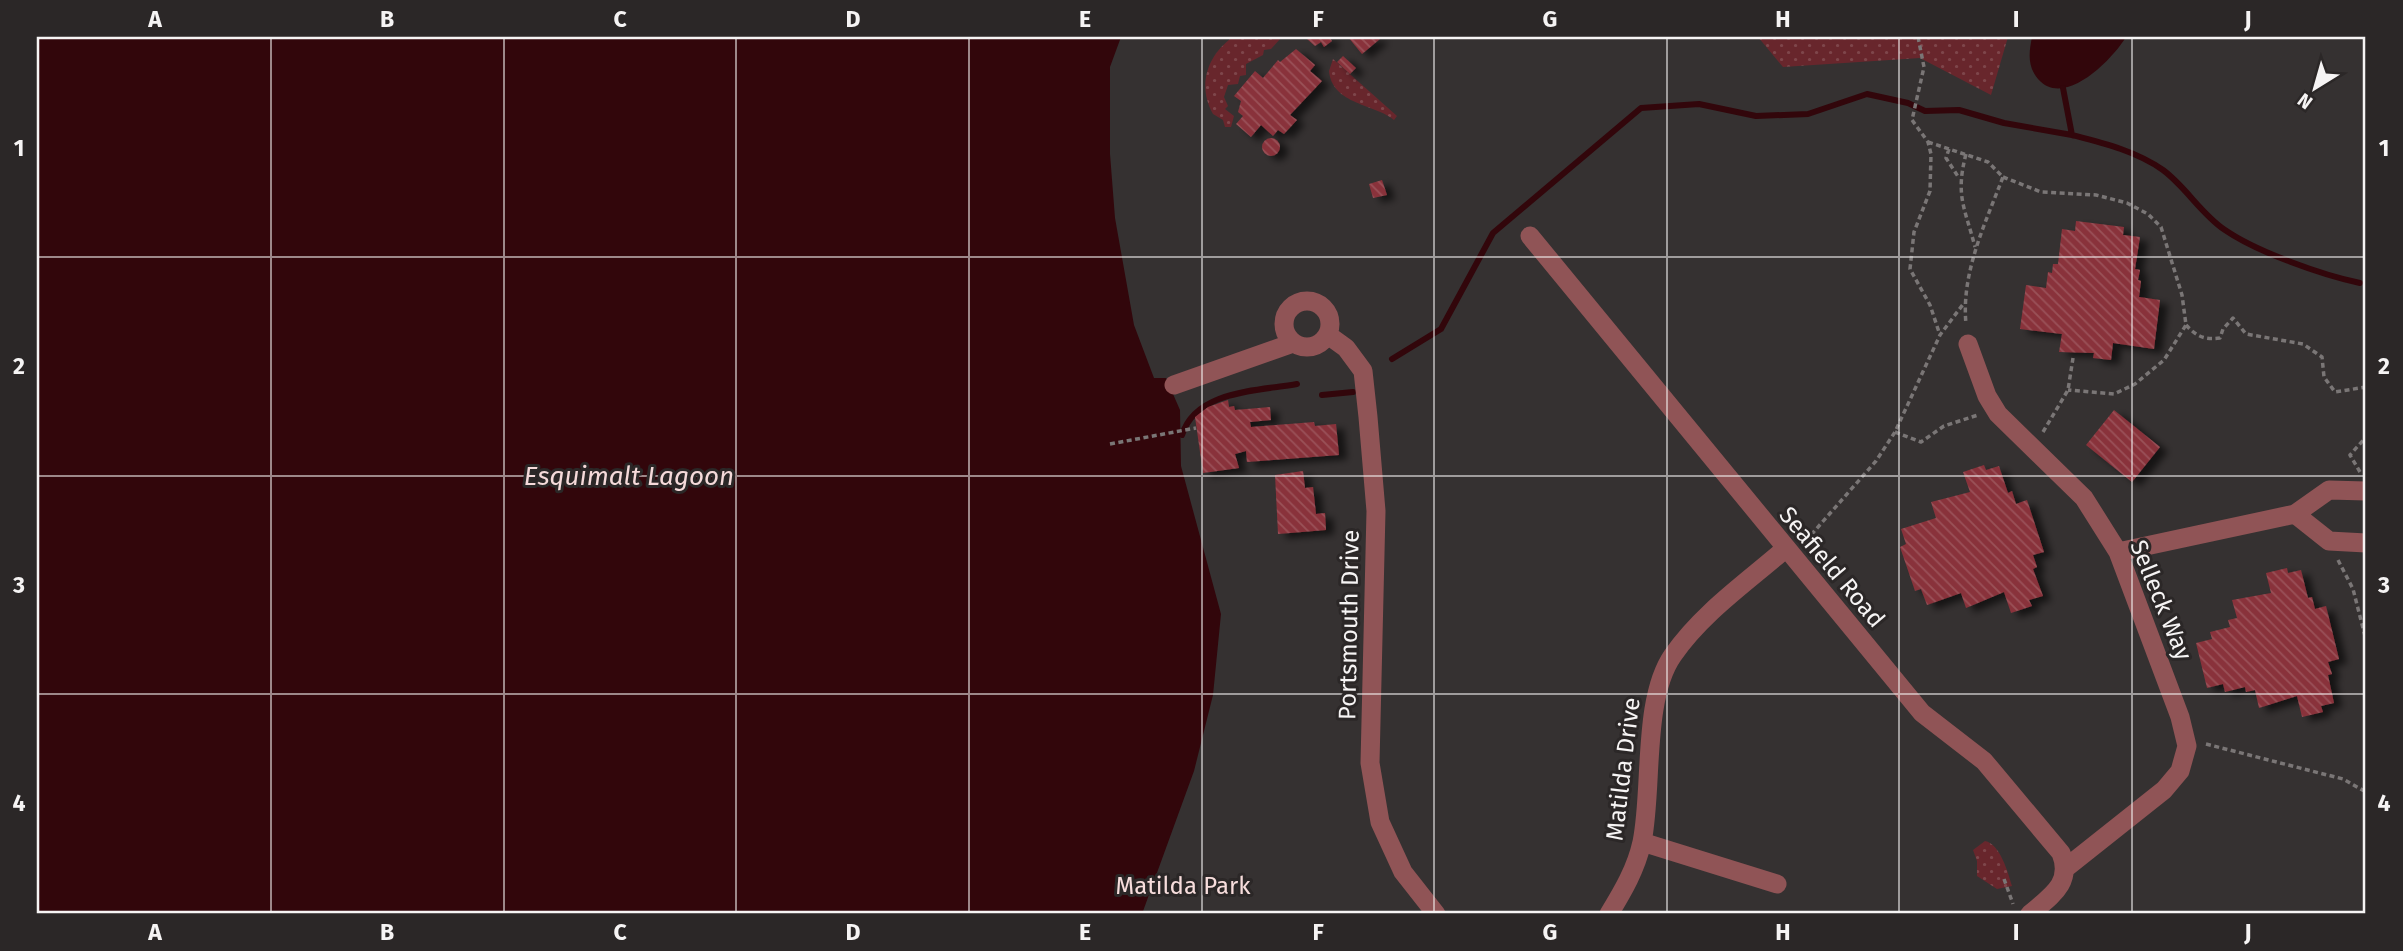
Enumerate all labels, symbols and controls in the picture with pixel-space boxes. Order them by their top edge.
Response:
text: A [147,5,162,33]
text: B [380,5,394,33]
text: C [613,5,627,33]
text: D [846,5,861,33]
text: E [1079,5,1091,33]
text: F [1312,5,1324,33]
text: G [1543,5,1557,33]
text: H [1775,5,1791,33]
text: I [2013,5,2019,33]
text: J [2243,5,2252,33]
north arrow [2280,52,2350,122]
text: N [2293,88,2317,114]
text: 1 [14,134,24,162]
text: 1 [2379,134,2389,162]
text: 2 [13,352,25,380]
text: 2 [2378,352,2390,380]
water label: Esquimalt Lagoon [524,461,734,492]
street label: Seafield Road [1773,501,1891,633]
street label: Portsmouth Drive [1333,530,1365,720]
street label: Selleck Way [2124,536,2198,664]
text: 3 [12,571,25,599]
text: 3 [2377,571,2390,599]
street label: Matilda Drive [1600,696,1646,842]
text: 4 [13,789,26,817]
text: 4 [2378,789,2391,817]
park label: Matilda Park [1115,872,1251,900]
text: A [147,918,162,946]
text: B [380,918,394,946]
text: C [613,918,627,946]
text: D [846,918,861,946]
text: E [1079,918,1091,946]
text: F [1312,918,1324,946]
text: G [1543,918,1557,946]
text: H [1775,918,1791,946]
text: I [2013,918,2019,946]
text: J [2243,918,2252,946]

